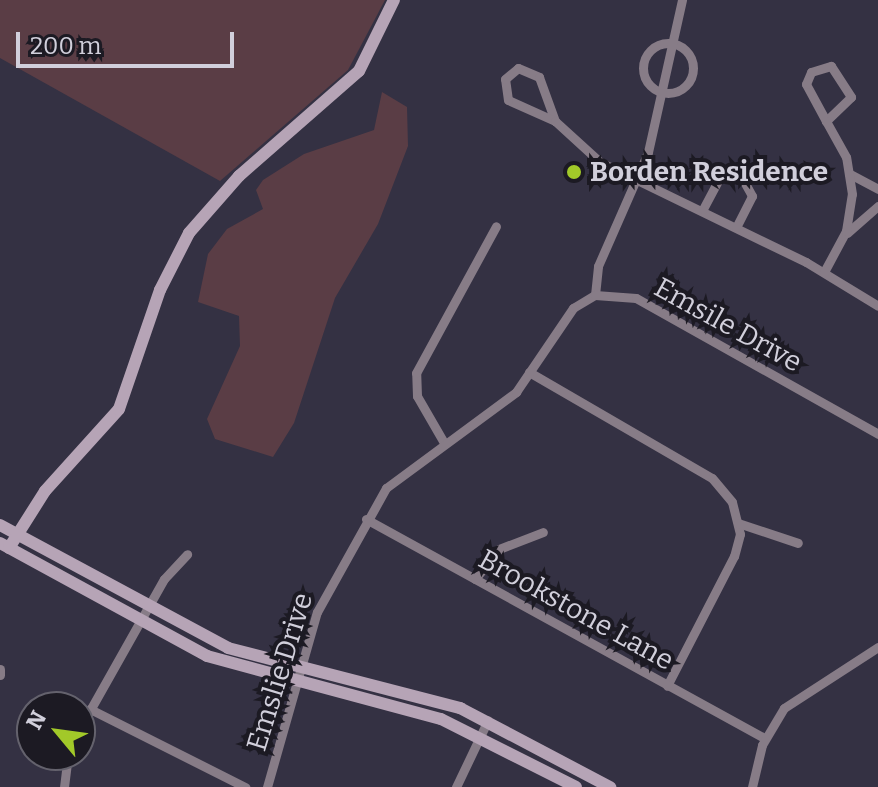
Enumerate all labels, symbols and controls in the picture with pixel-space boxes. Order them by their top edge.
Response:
scale bar [20,16,238,66]
text: 200 m [30,32,102,60]
place label: Borden Residence [590,155,828,189]
marker: Borden Residence [565,163,583,181]
street label: Emsile Drive [648,271,808,379]
street label: Brookstone Lane [473,543,679,677]
street label: Emslie Drive [240,589,320,755]
north arrow [16,691,96,771]
text: N [20,706,52,734]

